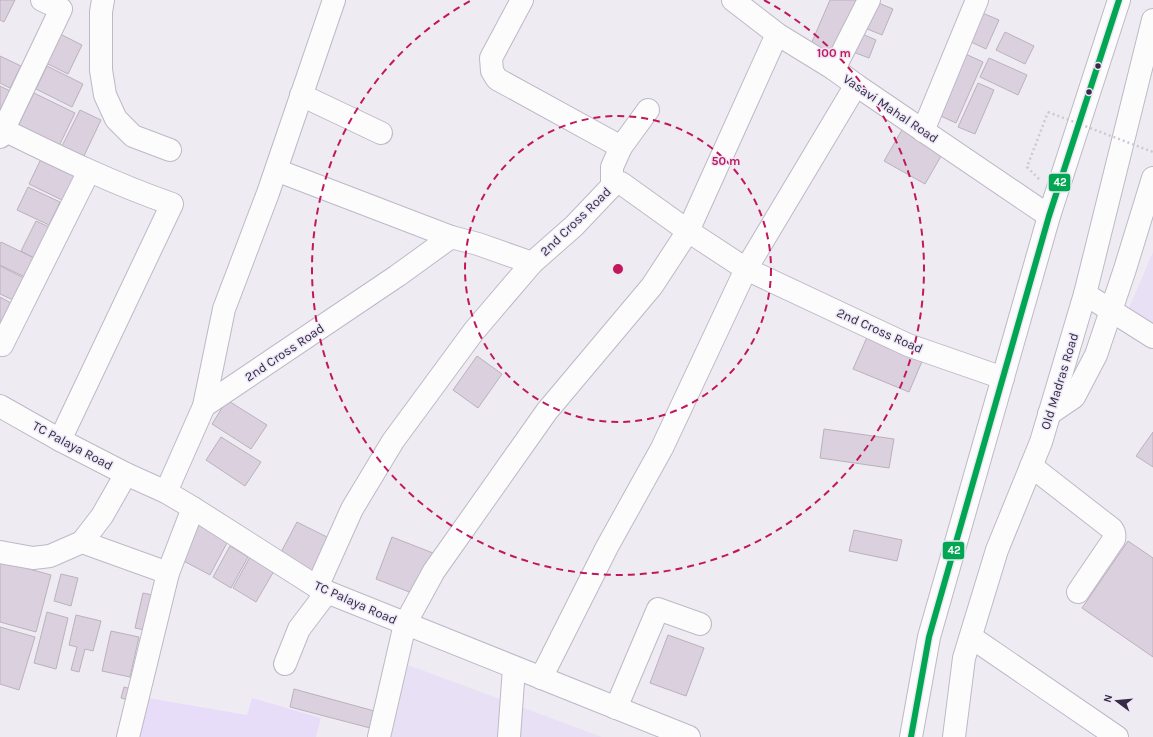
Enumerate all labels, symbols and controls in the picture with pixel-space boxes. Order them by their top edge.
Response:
text: 100 m [817,46,851,60]
unlabelled marker [1093,61,1103,71]
street label: Vasavi Mahal Road [840,71,941,146]
unlabelled marker [1084,87,1094,97]
text: 50 m [712,154,741,168]
line badge: 42 [1048,173,1071,192]
text: 42 [1053,176,1067,189]
street label: 2nd Cross Road [537,184,614,259]
centre of rings [611,262,625,276]
street label: 2nd Cross Road [834,305,925,356]
street label: 2nd Cross Road [242,320,327,385]
street label: Old Madras Road [1038,331,1081,431]
street label: TC Palaya Road [30,418,116,473]
line badge: 42 [942,541,965,560]
text: 42 [947,544,961,557]
street label: TC Palaya Road [312,578,399,627]
north arrow [1097,681,1137,721]
text: N [1101,693,1115,704]

